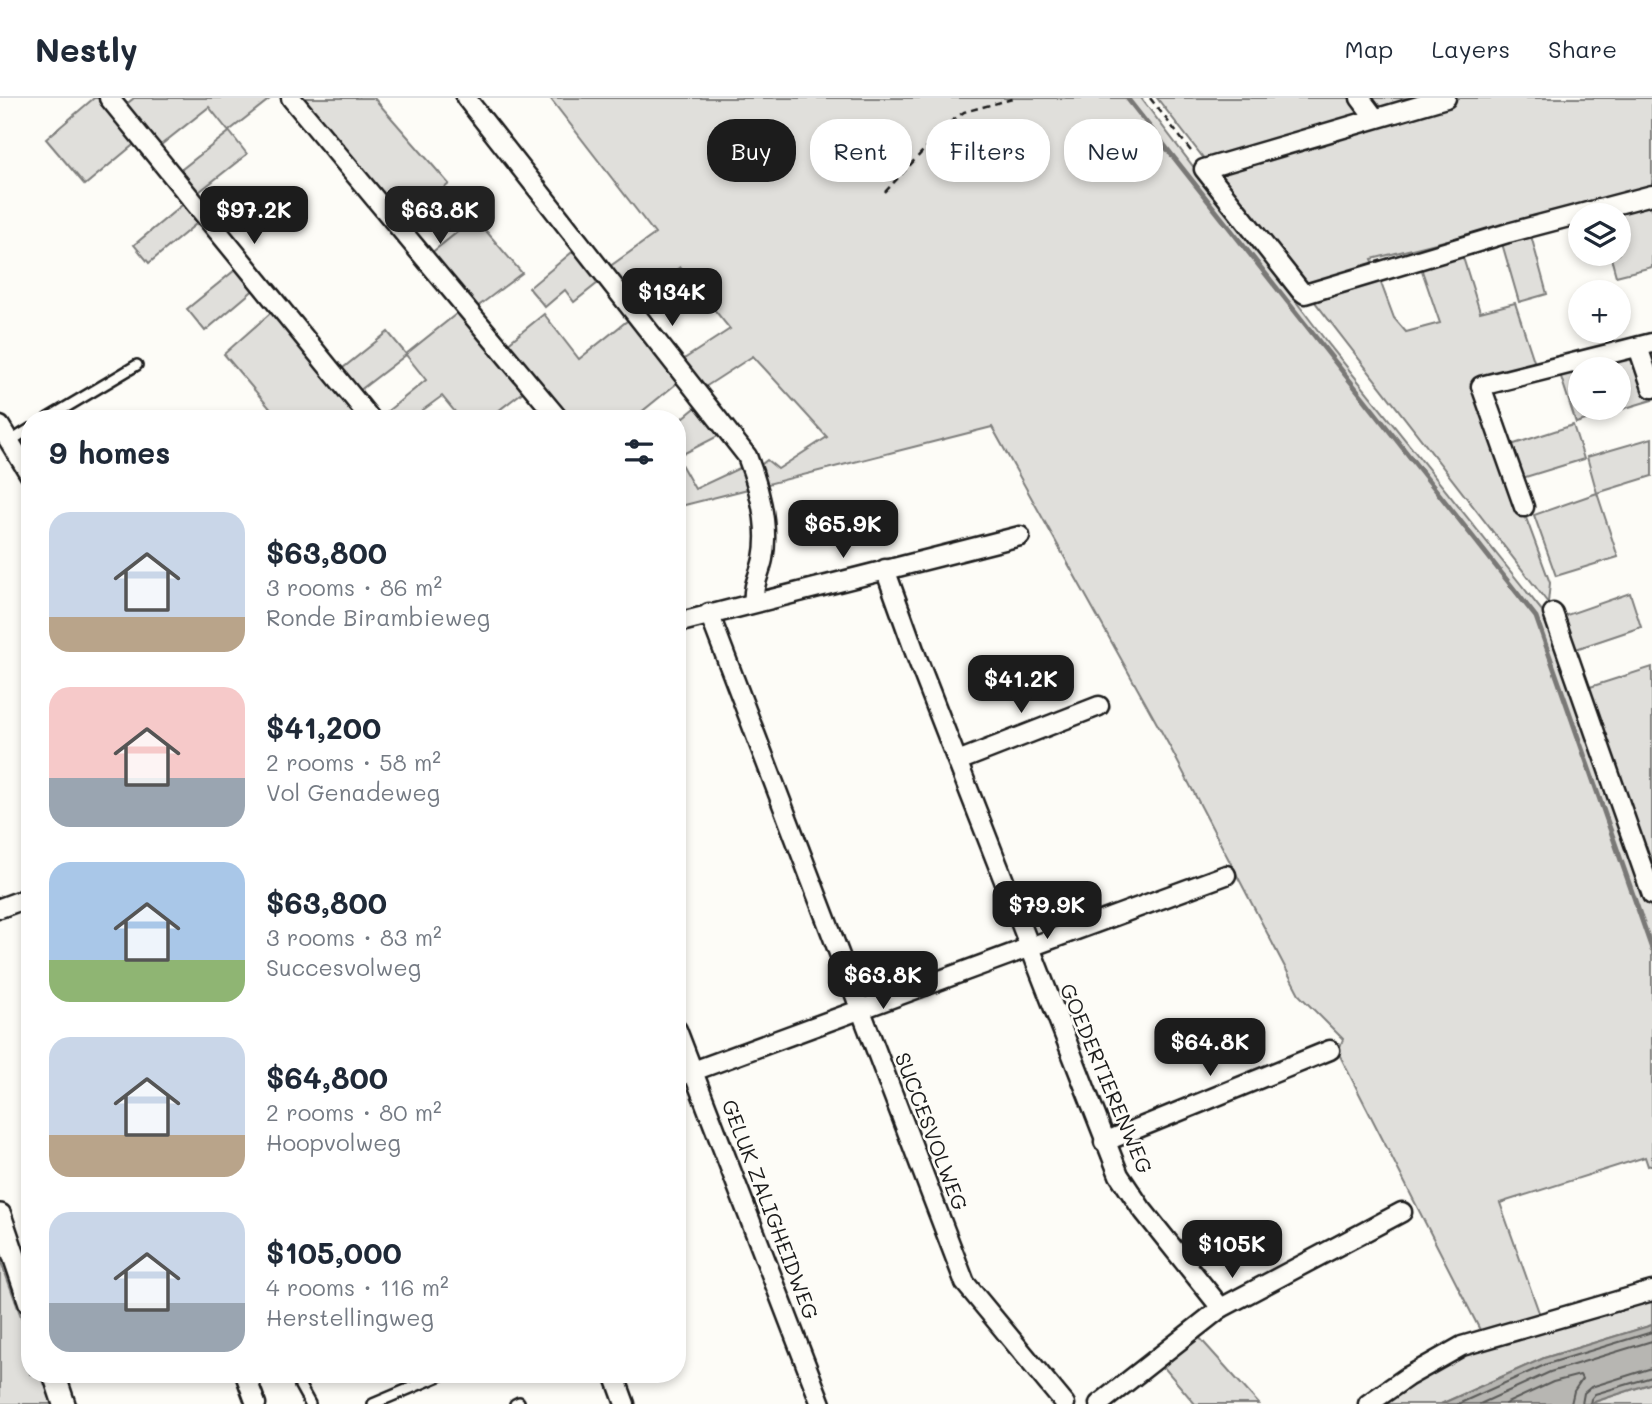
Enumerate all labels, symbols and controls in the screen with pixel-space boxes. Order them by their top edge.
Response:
text: Nestly [35,27,138,70]
text: Map [1345,33,1393,64]
text: Layers [1431,33,1510,64]
text: Share [1548,33,1617,64]
chip: Buy [707,119,796,182]
chip: Rent [810,119,912,182]
chip: Filters [926,119,1050,182]
chip: New [1064,119,1163,182]
pin: $97.2K [197,186,311,246]
pin: $63.8K [383,186,497,246]
text: $97.2K [216,194,292,224]
text: $63.8K [401,194,479,224]
map controls [1568,203,1631,420]
button: layers [1568,203,1631,266]
pin: $134K [623,268,721,328]
text: $134K [638,276,706,306]
button: + [1568,280,1631,343]
button: − [1568,357,1631,420]
text: 9 homes [49,432,170,472]
icon: filters [620,433,658,471]
pin: $65.9K [786,500,900,560]
text: $65.9K [804,508,882,538]
text: $63,800 [266,532,387,572]
icon: home [105,540,189,624]
text: 3 rooms · 86 m² [266,572,442,602]
text: Ronde Birambieweg [266,602,490,632]
pin: $41.2K [964,656,1078,715]
text: $41.2K [984,663,1058,693]
text: $41,200 [266,707,381,747]
icon: home [105,715,189,799]
text: 2 rooms · 58 m² [266,747,441,777]
text: Vol Genadeweg [266,777,440,807]
text: $63,800 [266,882,387,922]
pin: $79.9K [990,882,1104,941]
text: $79.9K [1009,889,1085,919]
icon: home [105,890,189,974]
text: 3 rooms · 83 m² [266,922,442,952]
pin: $63.8K [826,951,940,1011]
text: Succesvolweg [266,952,421,982]
text: $63.8K [844,959,922,989]
street label: GOEDERTIERENWEG [1055,979,1159,1177]
pin: $64.8K [1153,1018,1267,1078]
text: $64.8K [1170,1026,1250,1056]
street label: SUCCESVOLWEG [889,1048,975,1214]
text: $64,800 [266,1057,388,1097]
icon: home [105,1065,189,1149]
street label: GELUK ZALIGHEIDWEG [717,1095,825,1323]
text: 2 rooms · 80 m² [266,1097,442,1127]
text: Hoopvolweg [266,1127,401,1157]
pin: $105K [1183,1220,1281,1280]
text: $105K [1198,1228,1266,1258]
text: $105,000 [266,1232,402,1272]
icon: home [105,1240,189,1324]
text: 4 rooms · 116 m² [266,1272,449,1302]
text: Herstellingweg [266,1302,434,1332]

